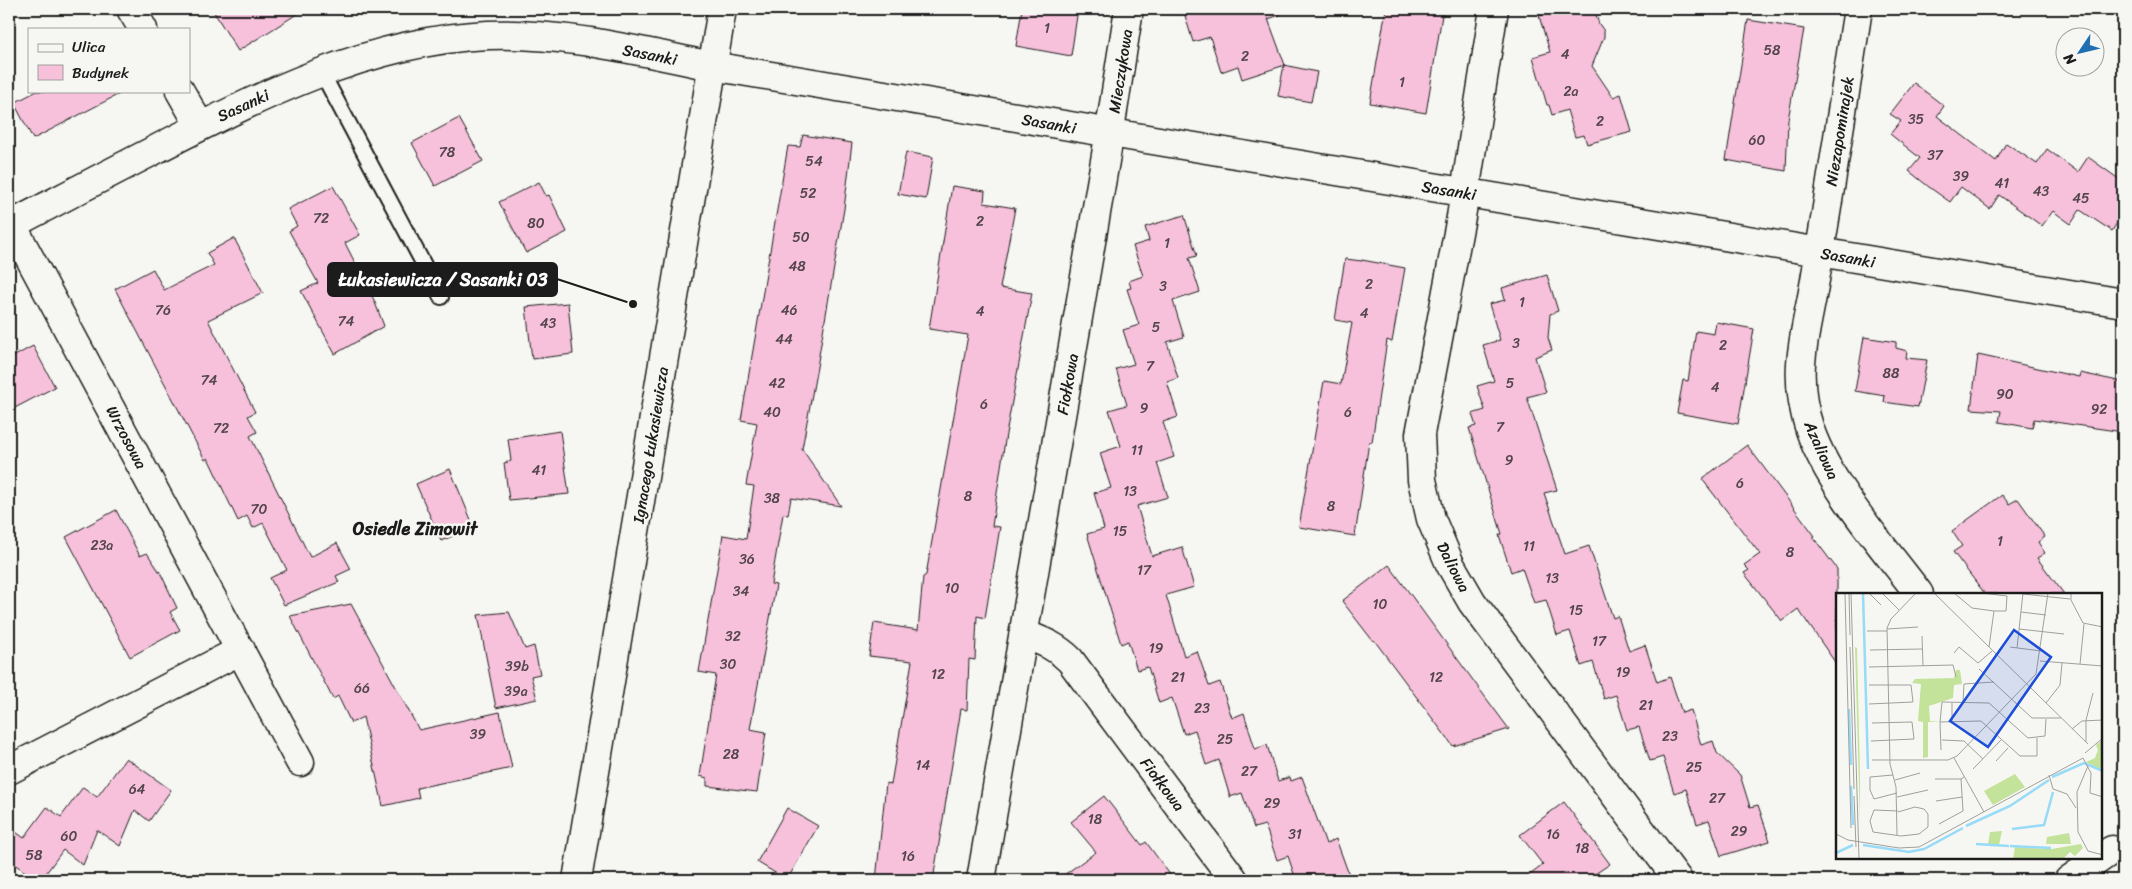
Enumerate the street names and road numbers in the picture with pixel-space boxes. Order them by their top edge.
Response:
street label: Mieczykowa [1100,27,1141,115]
street label: Sasanki [620,35,680,74]
street label: Niezapominajek [1816,74,1863,188]
street label: Sasanki [212,80,275,130]
street label: Sasanki [1019,104,1079,143]
street label: Sasanki [1419,172,1479,209]
street label: Sasanki [1818,238,1878,277]
street label: Fiołkowa [1048,351,1087,417]
street label: Ignacego Łukasiewicza [624,365,677,526]
street label: Wrzosowa [98,400,155,474]
street label: Azaliowa [1795,415,1847,484]
street label: Daliowa [1428,537,1479,598]
street label: Fiołkowa [1132,751,1193,818]

